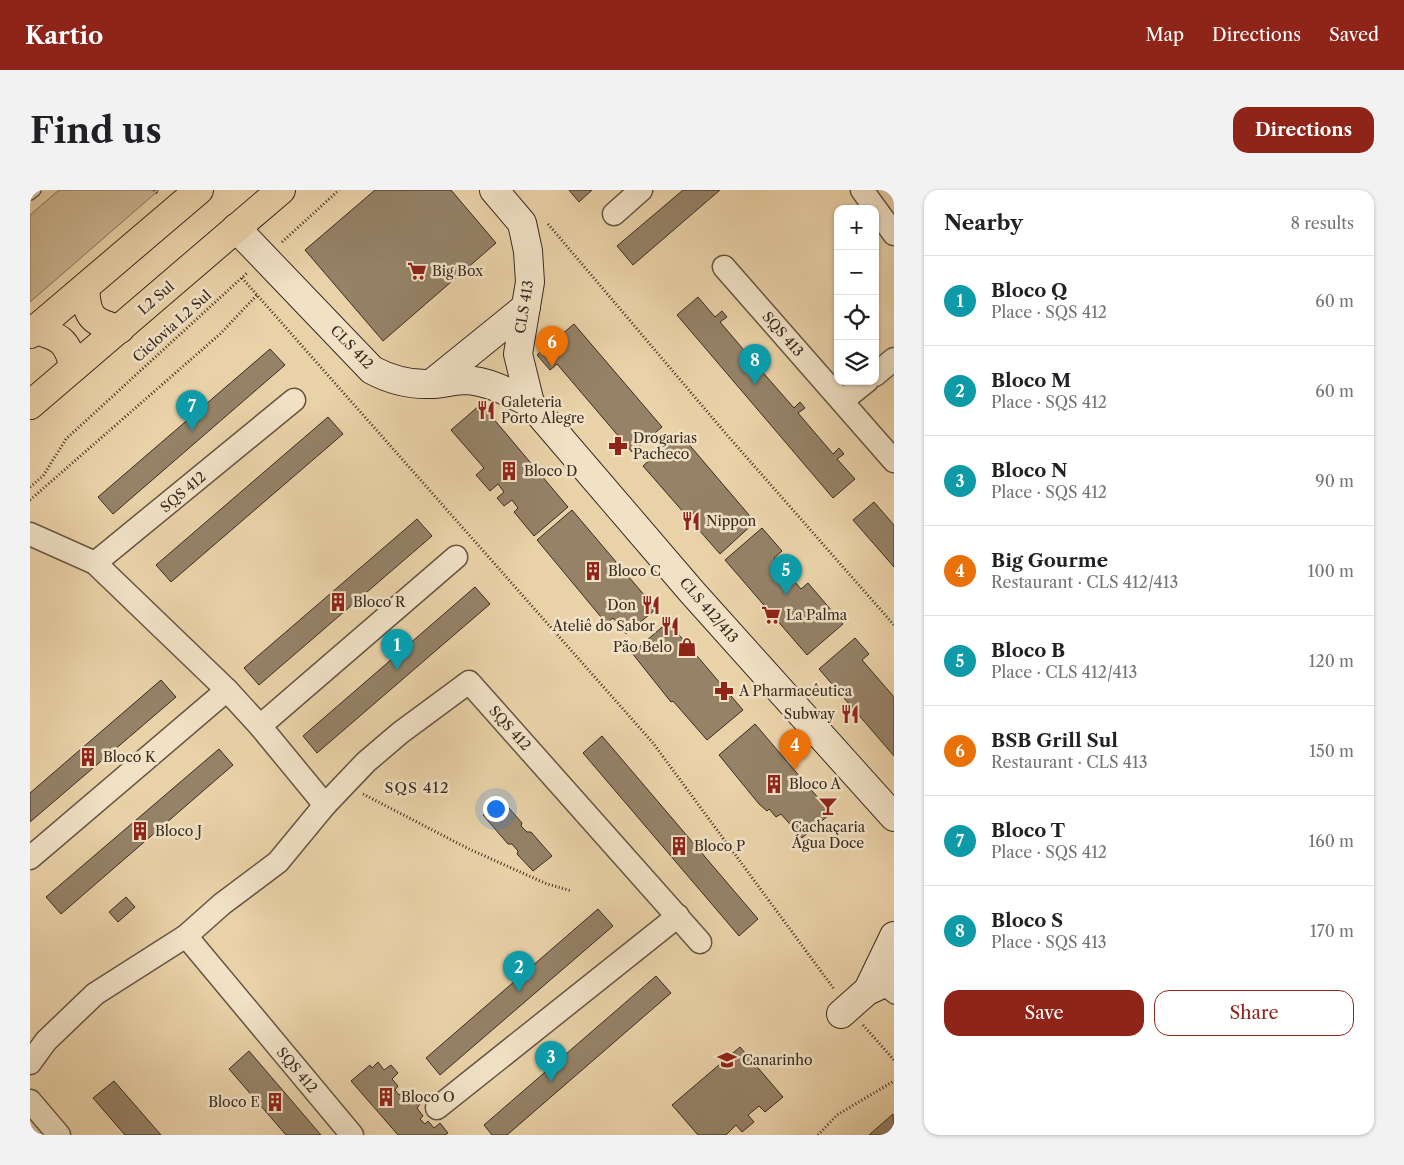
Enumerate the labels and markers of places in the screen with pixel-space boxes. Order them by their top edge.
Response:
supermarket icon: Big Box [406,260,428,282]
place label: Big Box [432,262,484,280]
pin: 6 [536,326,568,367]
pin: 8 [739,344,771,385]
pin: 7 [176,390,208,431]
place label: Galeteria Porto Alegre [501,393,585,427]
restaurant icon: Galeteria Porto Alegre [475,399,497,421]
place label: Drogarias Pacheco [633,429,697,463]
pharmacy icon: Drogarias Pacheco [607,435,629,457]
building icon: Bloco D [498,460,520,482]
place label: Bloco D [524,462,577,480]
restaurant icon: Nippon [680,510,702,532]
place label: Nippon [706,512,757,530]
pin: 5 [770,554,802,595]
building icon: Bloco C [582,560,604,582]
place label: Bloco C [608,562,661,580]
building icon: Bloco R [327,591,349,613]
place label: Bloco R [353,593,406,611]
restaurant icon: Don [640,594,662,616]
place label: Don [607,596,636,614]
supermarket icon: La Palma [760,604,782,626]
place label: La Palma [786,606,848,624]
restaurant icon: Ateliê do Sabor [659,615,681,637]
place label: Ateliê do Sabor [552,617,655,635]
pin: 1 [381,629,413,670]
shop icon: Pão Belo [676,636,698,658]
place label: Pão Belo [613,638,672,656]
pharmacy icon: A Pharmacêutica [713,680,735,702]
place label: A Pharmacêutica [738,682,853,700]
restaurant icon: Subway [839,703,861,725]
place label: Subway [784,705,835,723]
pin: 4 [779,729,811,770]
building icon: Bloco K [77,746,99,768]
place label: Bloco K [103,748,157,766]
building icon: Bloco A [763,773,785,795]
place label: Bloco A [789,775,842,793]
bar icon: Cachaçaria Água Doce [817,795,839,817]
place label: Cachaçaria Água Doce [791,818,866,852]
building icon: Bloco J [129,820,151,842]
place label: Bloco J [155,822,202,840]
building icon: Bloco P [668,835,690,857]
place label: Bloco P [694,837,745,855]
pin: 2 [503,951,535,992]
pin: 3 [535,1041,567,1082]
school or university icon: Canarinho [716,1049,738,1071]
place label: Canarinho [742,1051,813,1069]
building icon: Bloco O [375,1086,397,1108]
place label: Bloco O [401,1088,455,1106]
building icon: Bloco E [264,1091,286,1113]
place label: Bloco E [208,1093,260,1111]

